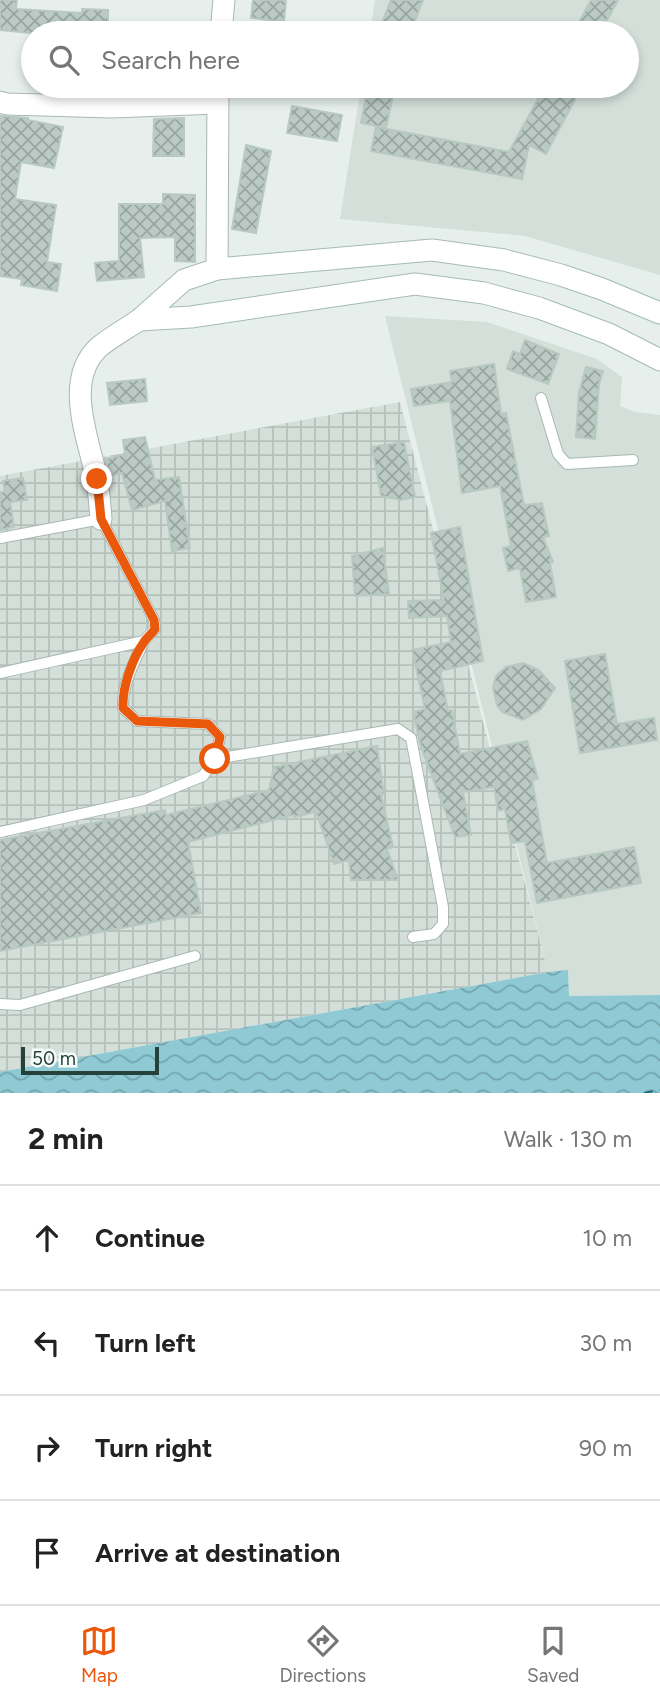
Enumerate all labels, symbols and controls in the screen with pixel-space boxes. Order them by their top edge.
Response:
search box [21,21,639,98]
icon: search [45,41,83,79]
text: Search here [101,44,240,76]
route end [81,463,112,494]
route start [199,743,230,774]
scale bar [21,1044,159,1076]
text: 50 m [32,1047,76,1070]
text: 2 min [28,1120,104,1157]
text: Walk · 130 m [504,1125,632,1153]
icon: ahead [28,1219,66,1257]
text: Continue [95,1222,205,1254]
text: 10 m [583,1224,632,1252]
icon: left [28,1324,66,1362]
text: Turn left [95,1327,196,1359]
text: 30 m [579,1329,632,1357]
icon: right [28,1429,66,1467]
text: Turn right [95,1432,212,1464]
text: 90 m [579,1434,632,1462]
icon: arrive [28,1534,66,1572]
text: Arrive at destination [95,1537,340,1569]
tab: Map [80,1622,118,1687]
tab: Directions [279,1622,366,1687]
tab: Saved [527,1622,579,1687]

